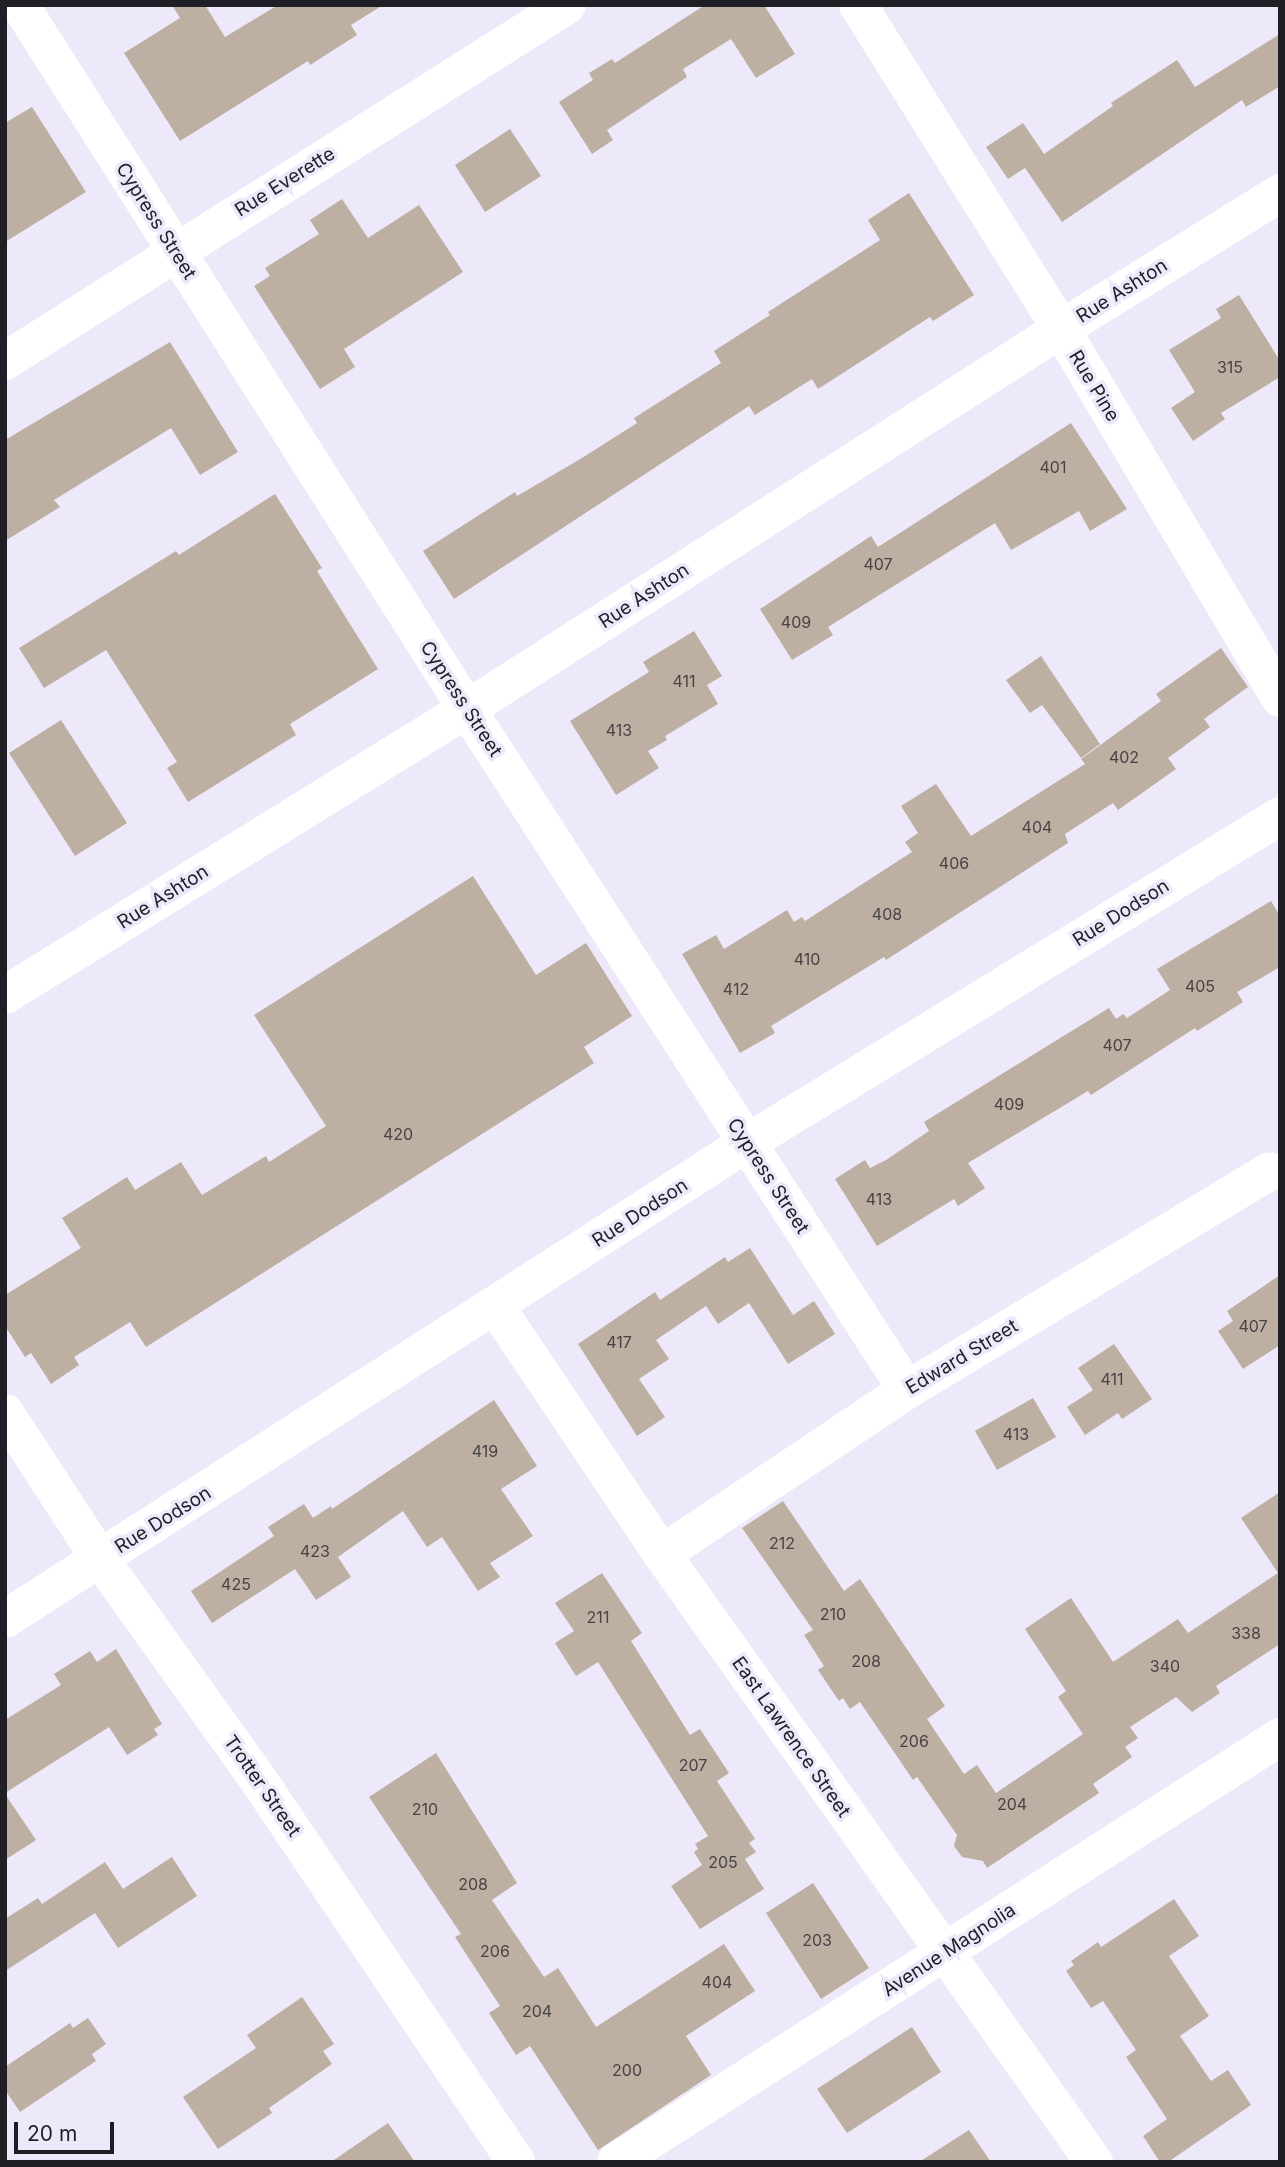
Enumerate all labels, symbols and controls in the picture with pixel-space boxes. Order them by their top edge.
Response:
street label: Rue Everette [231,142,339,222]
street label: Cypress Street [111,159,201,283]
street label: Rue Ashton [1072,254,1172,328]
street label: Rue Pine [1064,346,1124,426]
house number: 315 [1217,357,1243,377]
house number: 401 [1040,457,1066,477]
house number: 407 [863,554,893,574]
street label: Rue Ashton [595,558,693,634]
house number: 409 [781,612,811,632]
street label: Cypress Street [415,637,507,761]
house number: 411 [672,671,696,691]
house number: 413 [606,720,632,740]
house number: 402 [1109,747,1139,767]
house number: 404 [1022,817,1052,837]
house number: 406 [939,853,969,873]
street label: Rue Ashton [113,860,213,934]
street label: Rue Dodson [1069,874,1173,952]
house number: 408 [872,904,902,924]
house number: 410 [794,949,820,969]
house number: 405 [1185,976,1215,996]
house number: 412 [723,979,749,999]
house number: 407 [1102,1035,1132,1055]
house number: 409 [994,1094,1024,1114]
street label: Cypress Street [722,1114,814,1238]
house number: 420 [383,1124,413,1144]
street label: Rue Dodson [588,1174,692,1252]
house number: 413 [866,1189,892,1209]
street label: Edward Street [902,1315,1022,1399]
house number: 407 [1238,1316,1268,1336]
house number: 417 [606,1332,632,1352]
house number: 411 [1100,1369,1124,1389]
house number: 413 [1003,1424,1029,1444]
house number: 419 [472,1441,498,1461]
street label: Rue Dodson [111,1481,215,1559]
house number: 212 [769,1533,795,1553]
house number: 423 [300,1541,330,1561]
house number: 425 [221,1574,251,1594]
house number: 210 [820,1604,846,1624]
house number: 211 [587,1607,609,1627]
house number: 338 [1231,1623,1261,1643]
house number: 208 [851,1651,881,1671]
street label: East Lawrence Street [727,1652,855,1822]
house number: 340 [1150,1656,1180,1676]
street label: Trotter Street [219,1731,305,1841]
house number: 206 [899,1731,929,1751]
house number: 207 [679,1755,707,1775]
house number: 204 [997,1794,1027,1814]
house number: 210 [412,1799,438,1819]
house number: 205 [708,1852,738,1872]
house number: 208 [458,1874,488,1894]
street label: Avenue Magnolia [878,1898,1020,2002]
house number: 203 [802,1930,832,1950]
house number: 206 [480,1941,510,1961]
house number: 404 [702,1972,732,1992]
house number: 204 [522,2001,552,2021]
house number: 200 [612,2060,642,2080]
scale bar [18,2108,117,2152]
text: 20 m [27,2121,77,2146]

